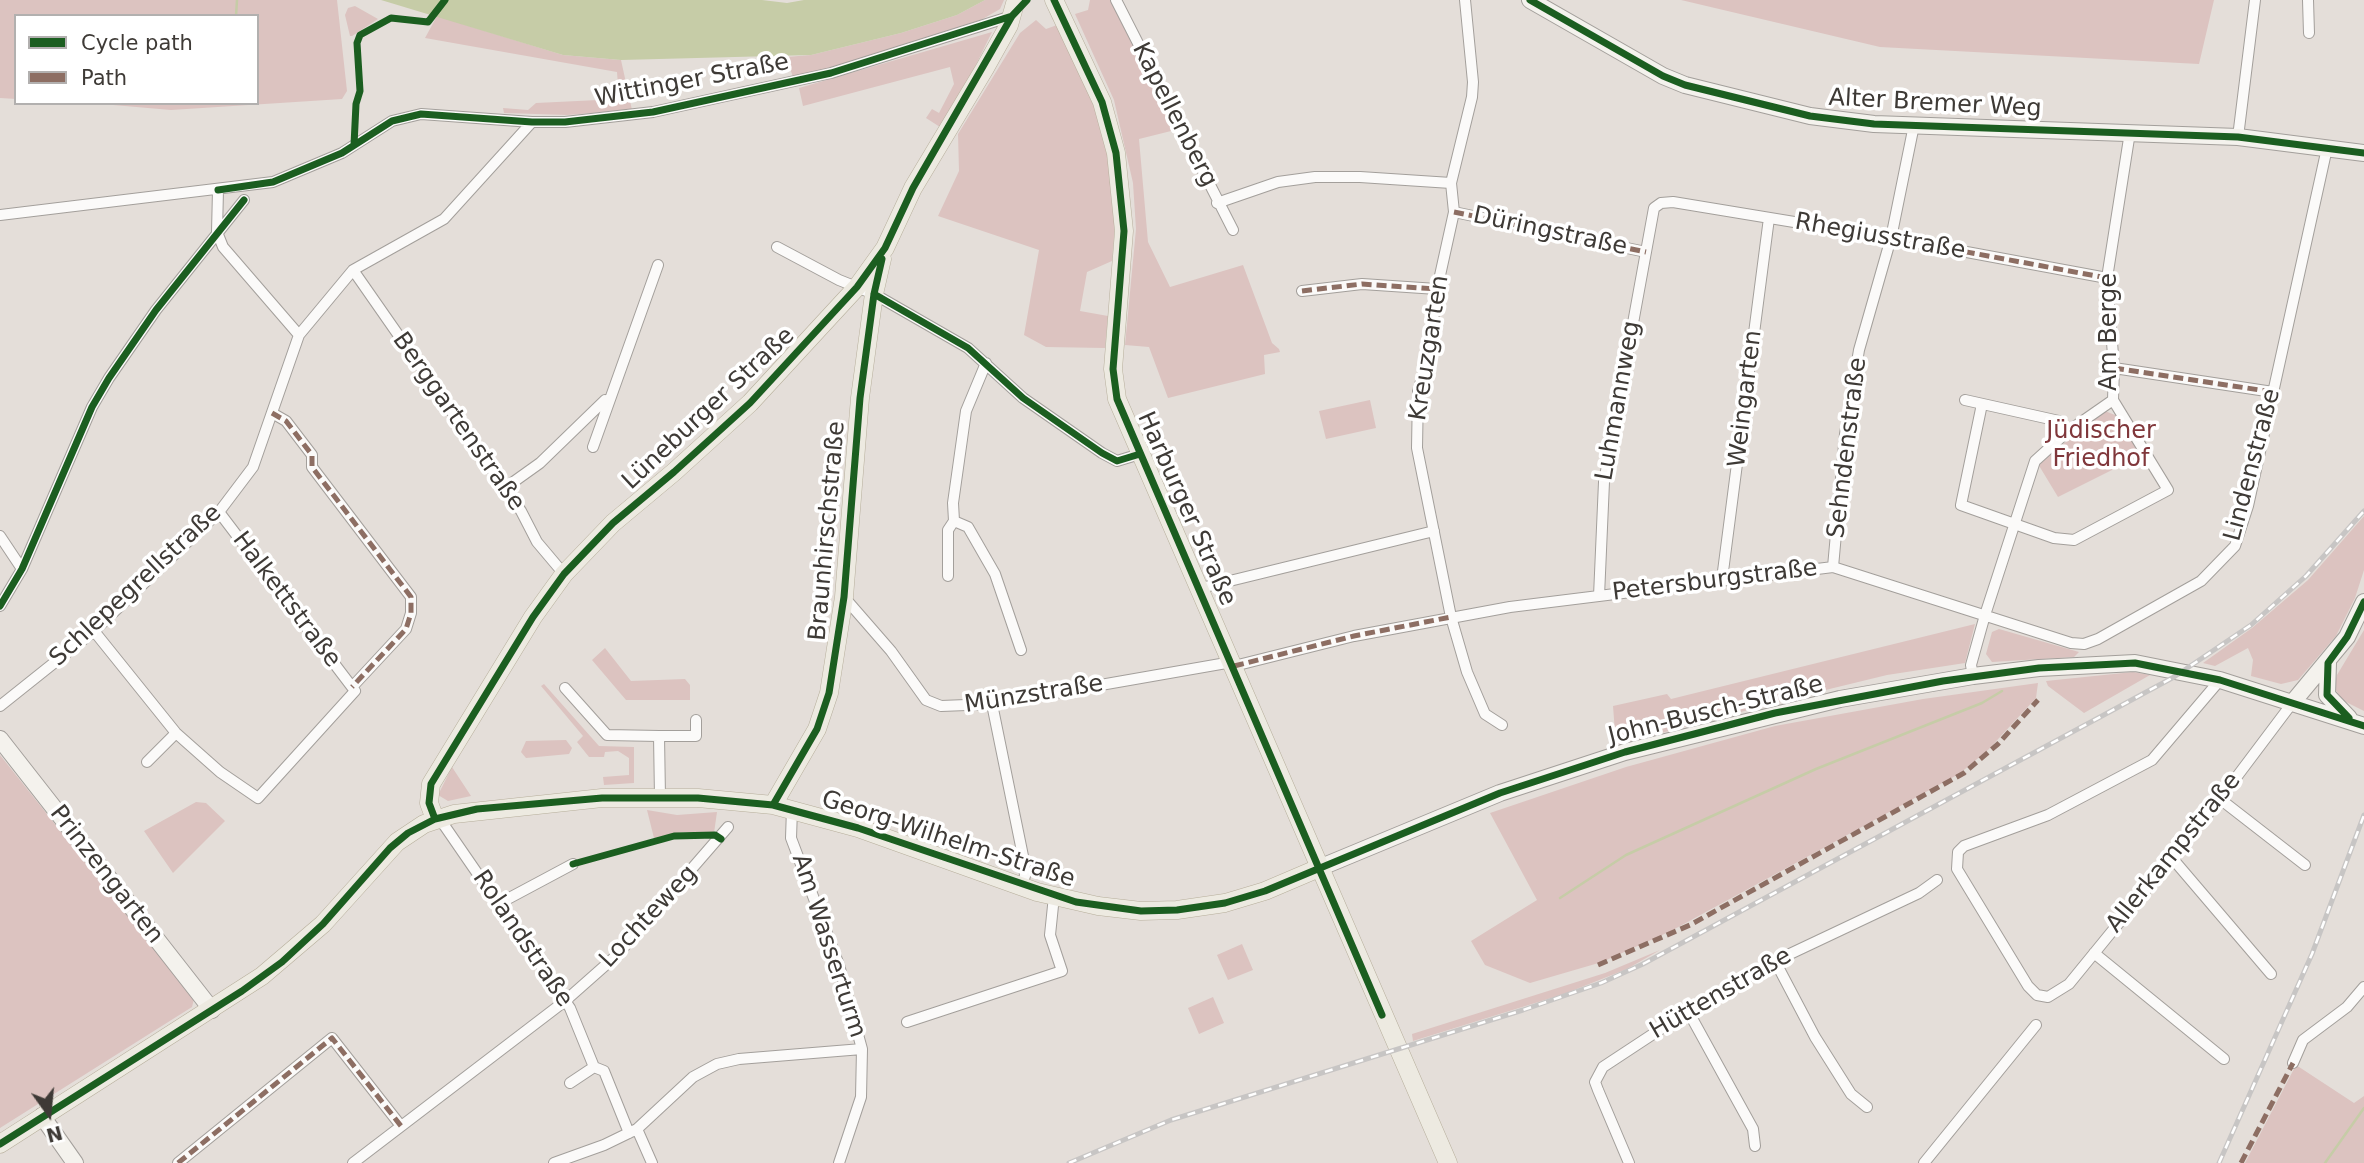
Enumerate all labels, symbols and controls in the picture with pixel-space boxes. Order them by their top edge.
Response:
legend [14,14,259,105]
text: Cycle path [81,31,193,55]
street label: Kapellenberg [1125,38,1223,192]
street label: Wittinger Straße [592,48,792,114]
text: Path [81,66,127,90]
street label: Alter Bremer Weg [1828,84,2042,124]
street label: Düringstraße [1470,202,1630,262]
street label: Rhegiusstraße [1792,208,1968,266]
street label: Kreuzgarten [1404,273,1456,423]
street label: Am Berge [2096,273,2124,391]
street label: Luhmannweg [1591,319,1647,483]
street label: Lüneburger Straße [617,322,801,496]
street label: Berggartenstraße [386,327,530,517]
street label: Weingarten [1723,329,1769,469]
street label: Sehndenstraße [1823,356,1873,540]
street label: Lindenstraße [2219,386,2287,544]
street label: Harburger Straße [1130,408,1242,610]
park label: Jüdischer Friedhof [2046,418,2156,474]
street label: Braunhirschstraße [804,420,852,642]
street label: Schlepegrellstraße [44,499,228,673]
street label: Halkettstraße [226,526,346,674]
street label: Petersburgstraße [1611,554,1819,608]
street label: Münzstraße [963,670,1105,720]
street label: John-Busch-Straße [1606,670,1826,752]
street label: Allerkampstraße [2101,767,2247,939]
street label: Georg-Wilhelm-Straße [818,785,1078,895]
street label: Prinzengarten [43,800,169,950]
street label: Am Wasserturm [785,851,871,1041]
street label: Lochteweg [594,860,704,974]
street label: Rolandstraße [466,865,578,1013]
street label: Hüttenstraße [1645,942,1797,1046]
north arrow [14,1079,84,1149]
text: N [44,1122,65,1147]

